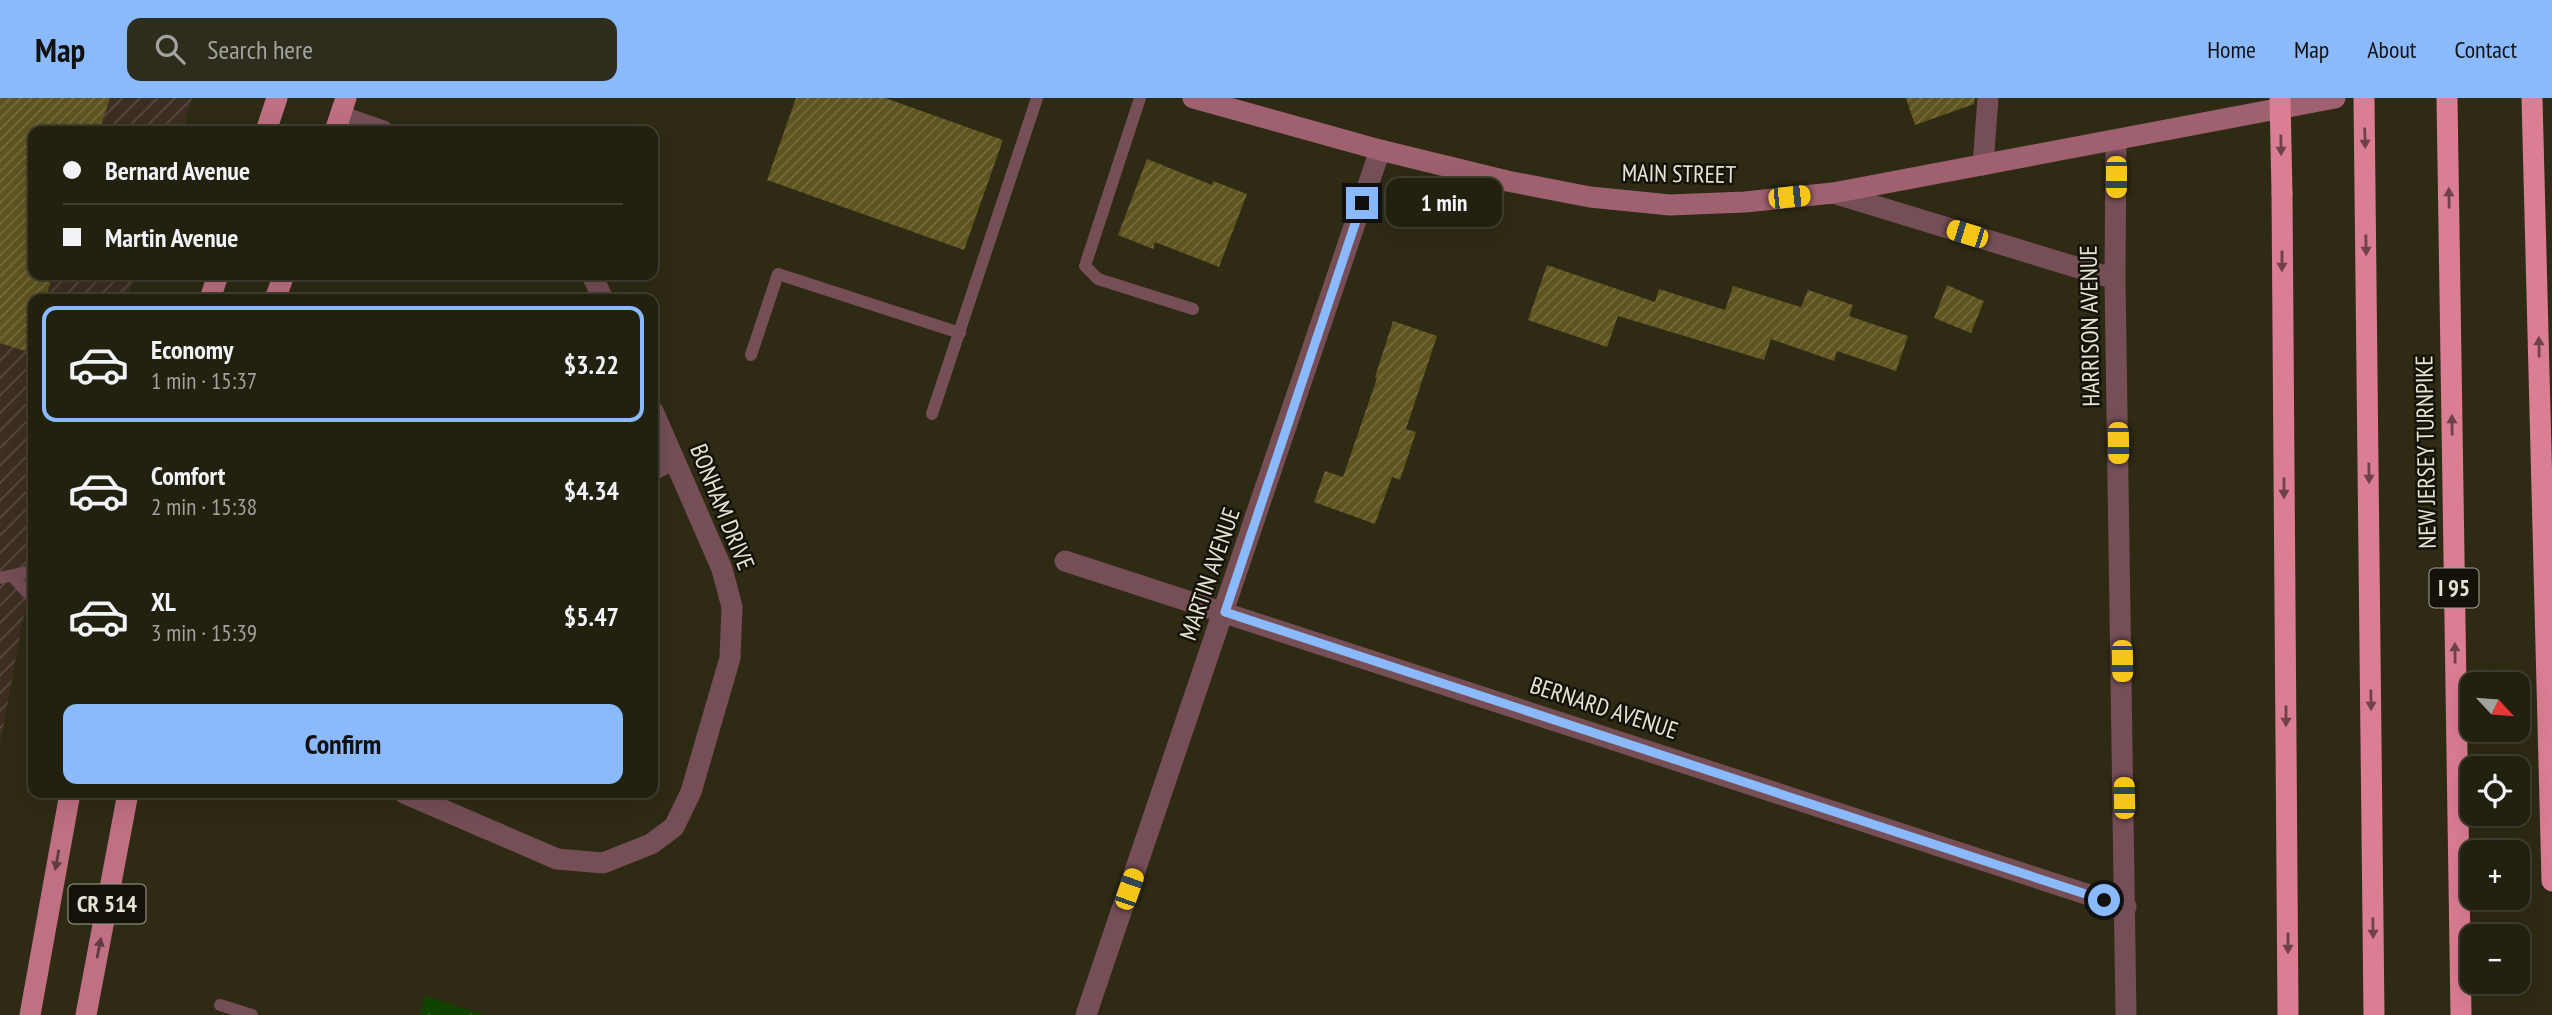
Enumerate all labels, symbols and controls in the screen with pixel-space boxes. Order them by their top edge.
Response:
search box [127,18,617,81]
text: Map [35,28,85,71]
icon: search [151,30,189,68]
text: Search here [207,33,313,66]
text: Home [2207,34,2256,65]
text: Map [2294,34,2329,65]
text: About [2367,34,2416,65]
text: Contact [2454,34,2517,65]
one-way arrow [2359,127,2370,149]
one-way arrow [2275,135,2287,157]
text: Bernard Avenue [105,154,250,187]
car [2106,156,2127,198]
street label: MAIN STREET [1622,157,1737,190]
callout: 1 min [1386,178,1502,228]
car [1768,184,1811,210]
route end [1346,187,1378,219]
one-way arrow [2443,187,2455,209]
text: 1 min [1421,188,1467,217]
car [1944,218,1991,250]
text: Martin Avenue [105,221,238,254]
one-way arrow [2361,235,2372,257]
street label: HARRISON AVENUE [2073,245,2106,407]
one-way arrow [2276,250,2288,272]
icon: car [67,333,130,396]
text: Economy [151,333,233,366]
one-way arrow [2534,336,2545,358]
text: $3.22 [564,348,619,381]
street label: NEW JERSEY TURNPIKE [2408,355,2443,549]
text: 1 min · 15:37 [151,366,257,395]
one-way arrow [2446,414,2458,436]
car [2108,422,2129,464]
street label: BONHAM DRIVE [683,439,762,574]
icon: car [67,459,130,522]
text: Comfort [151,459,225,492]
one-way arrow [2363,462,2375,484]
text: $4.34 [564,474,619,507]
one-way arrow [2278,478,2290,500]
text: 2 min · 15:38 [151,492,257,521]
street label: MARTIN AVENUE [1172,503,1247,644]
road number: I 95 [2430,568,2478,608]
icon: car [67,585,130,648]
text: XL [151,585,176,618]
text: $5.47 [564,600,619,633]
text: 3 min · 15:39 [151,618,257,647]
car [2112,640,2133,682]
one-way arrow [2450,642,2461,664]
street label: BERNARD AVENUE [1526,669,1682,746]
north arrow [2460,672,2530,742]
map controls [2460,672,2530,994]
one-way arrow [2365,690,2377,712]
button: Confirm [63,704,623,784]
one-way arrow [2280,705,2292,727]
button: locate [2460,756,2530,826]
car [2114,777,2135,819]
button: + [2460,840,2530,910]
one-way arrow [51,849,62,871]
car [1113,866,1146,912]
road number: CR 514 [68,884,146,924]
route start [2088,884,2120,916]
one-way arrow [2367,917,2379,939]
button: − [2460,924,2530,994]
one-way arrow [2282,933,2294,955]
one-way arrow [94,937,105,959]

